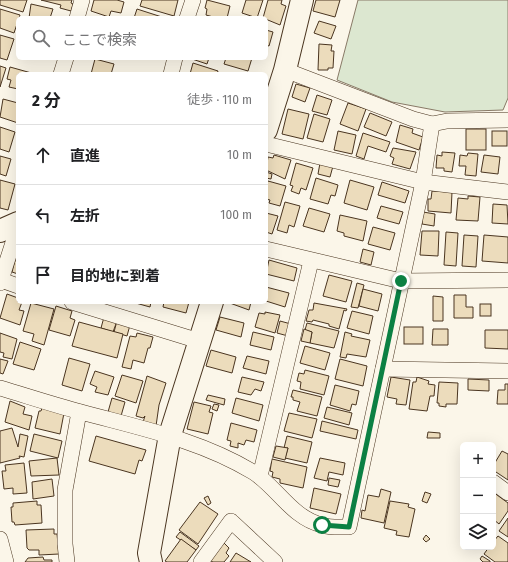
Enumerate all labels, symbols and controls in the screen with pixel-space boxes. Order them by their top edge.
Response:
search box [16,16,268,60]
icon: search [30,27,52,49]
text: ここで検索 [62,31,137,49]
text: 2 分 [32,90,60,111]
text: 徒歩 · 110 m [187,92,252,107]
icon: ahead [32,144,54,166]
text: 直進 [70,147,100,165]
text: 10 m [227,147,252,162]
icon: left [32,204,54,226]
text: 左折 [70,207,100,225]
text: 100 m [220,207,252,222]
icon: arrive [32,264,54,286]
text: 目的地に到着 [70,267,160,285]
route end [392,272,410,290]
map controls [460,442,496,550]
button: + [460,442,496,478]
button: − [460,478,496,514]
button: layers [460,514,496,550]
route start [313,516,331,534]

